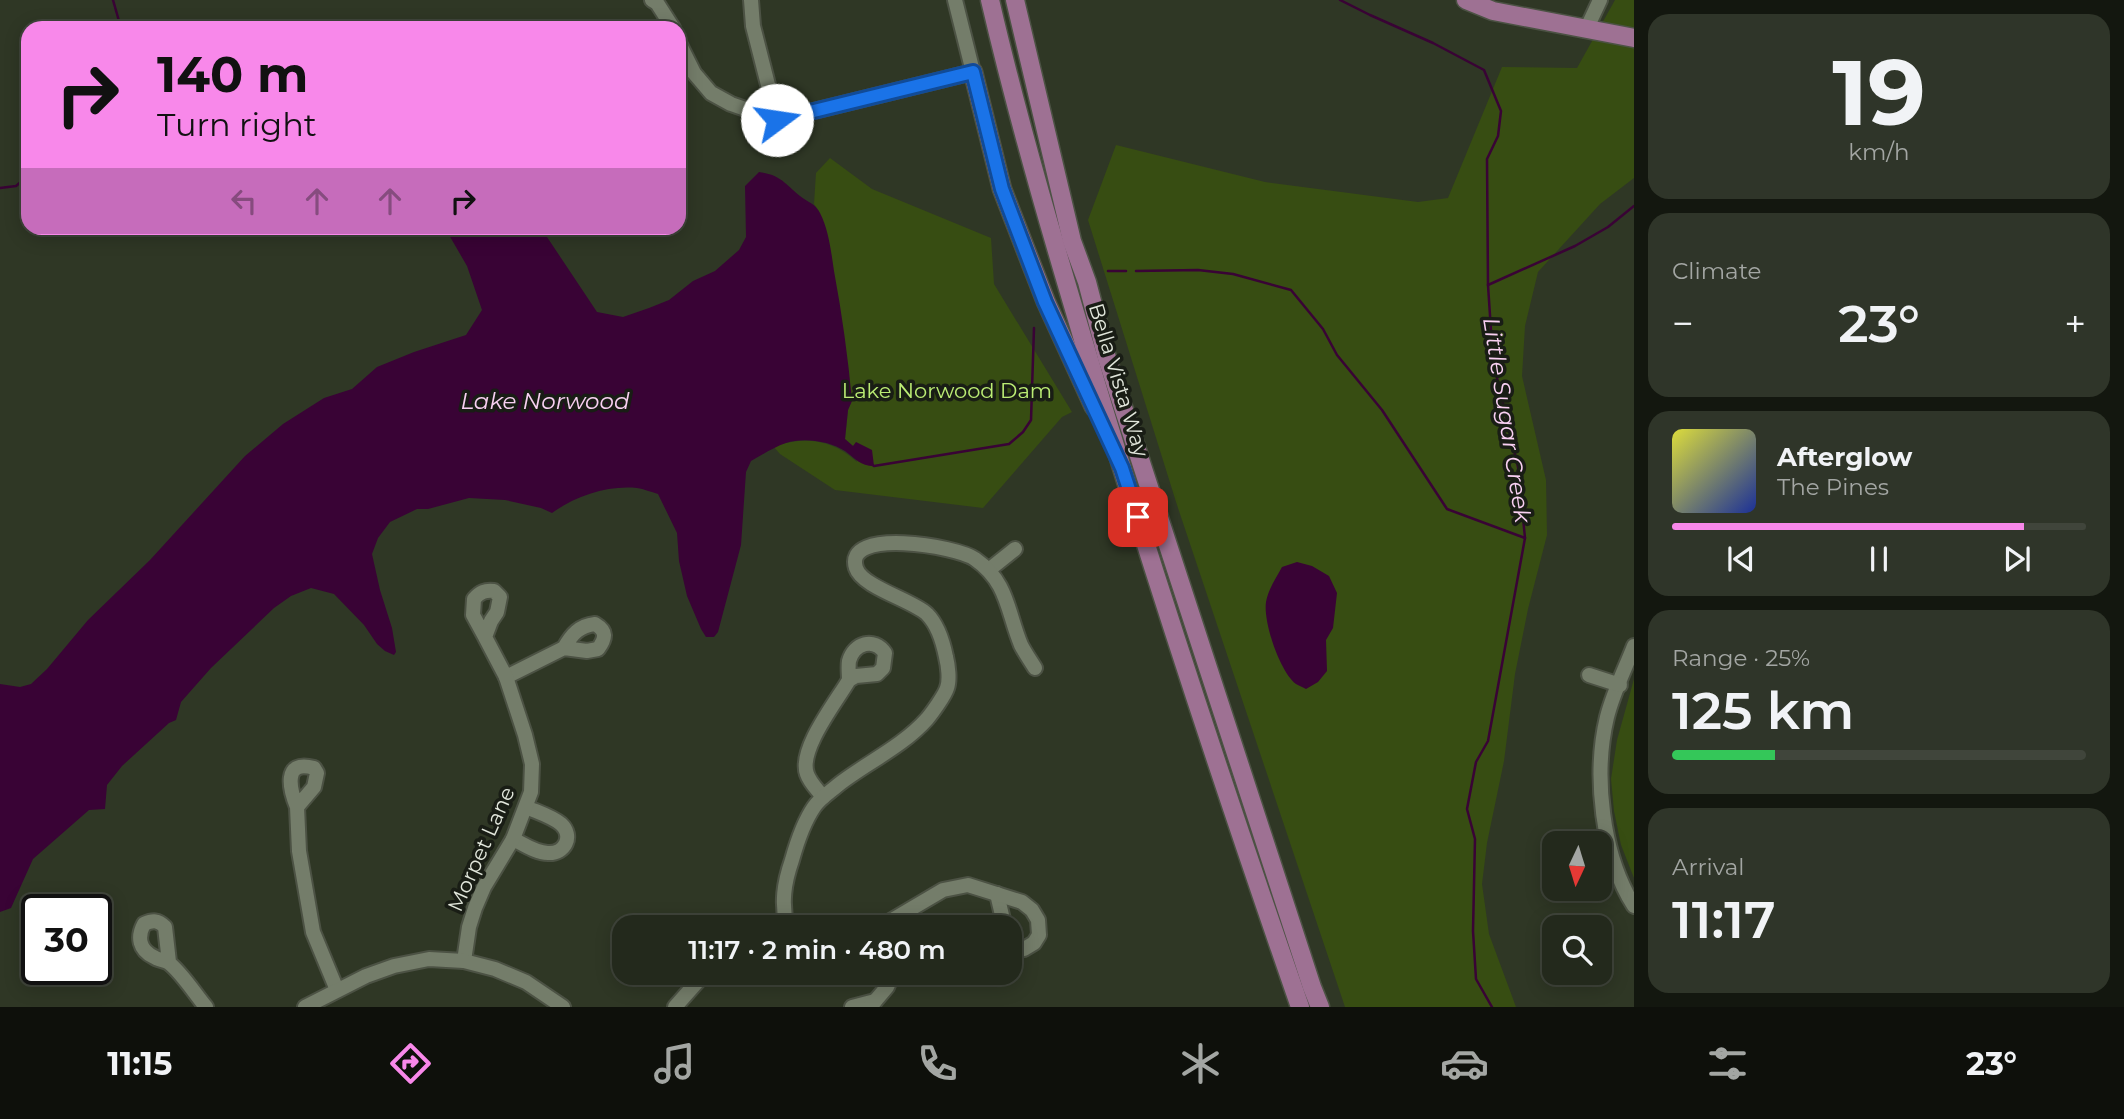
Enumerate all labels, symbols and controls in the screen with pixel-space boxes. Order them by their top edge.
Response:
text: 19 [1832,37,1926,148]
text: 140 m [157,45,309,104]
icon: right [42,49,133,140]
position arrow [740,83,814,157]
text: Turn right [157,105,317,144]
text: km/h [1848,138,1910,166]
icon: left [225,182,263,220]
icon: ahead [298,182,336,220]
icon: ahead [371,182,409,220]
icon: right [444,182,482,220]
text: Climate [1672,257,1761,285]
text: 23° [1838,292,1920,355]
street label: Bella Vista Way [1084,300,1154,460]
text: − [1672,300,1694,347]
text: + [2064,300,2086,347]
water label: Little Sugar Creek [1477,315,1537,526]
park label: Lake Norwood Dam [842,378,1052,403]
water label: Lake Norwood [460,387,630,415]
text: Afterglow [1777,441,1912,473]
text: The Pines [1777,473,1889,501]
pin [1108,487,1168,547]
icon: arrive [1119,498,1157,536]
icon: previous [1722,540,1760,578]
icon: pause [1860,540,1898,578]
icon: next [1998,540,2036,578]
text: Range · 25% [1672,644,1810,672]
text: 125 km [1672,679,1854,742]
street label: Morpet Lane [442,783,520,915]
north arrow [1542,831,1612,901]
map controls [1542,831,1612,985]
text: Arrival [1672,853,1745,881]
text: 11:17 [1672,888,1776,951]
speed limit sign: 30 [21,894,112,985]
button: search [1542,915,1612,985]
text: 11:17 · 2 min · 480 m [688,934,946,966]
icon: directions [386,1039,435,1088]
icon: music [650,1039,699,1088]
icon: phone [913,1039,962,1088]
icon: climate [1176,1039,1225,1088]
icon: car [1440,1039,1489,1088]
icon: filters [1703,1039,1752,1088]
text: 11:15 [107,1044,172,1083]
text: 23° [1966,1044,2017,1083]

